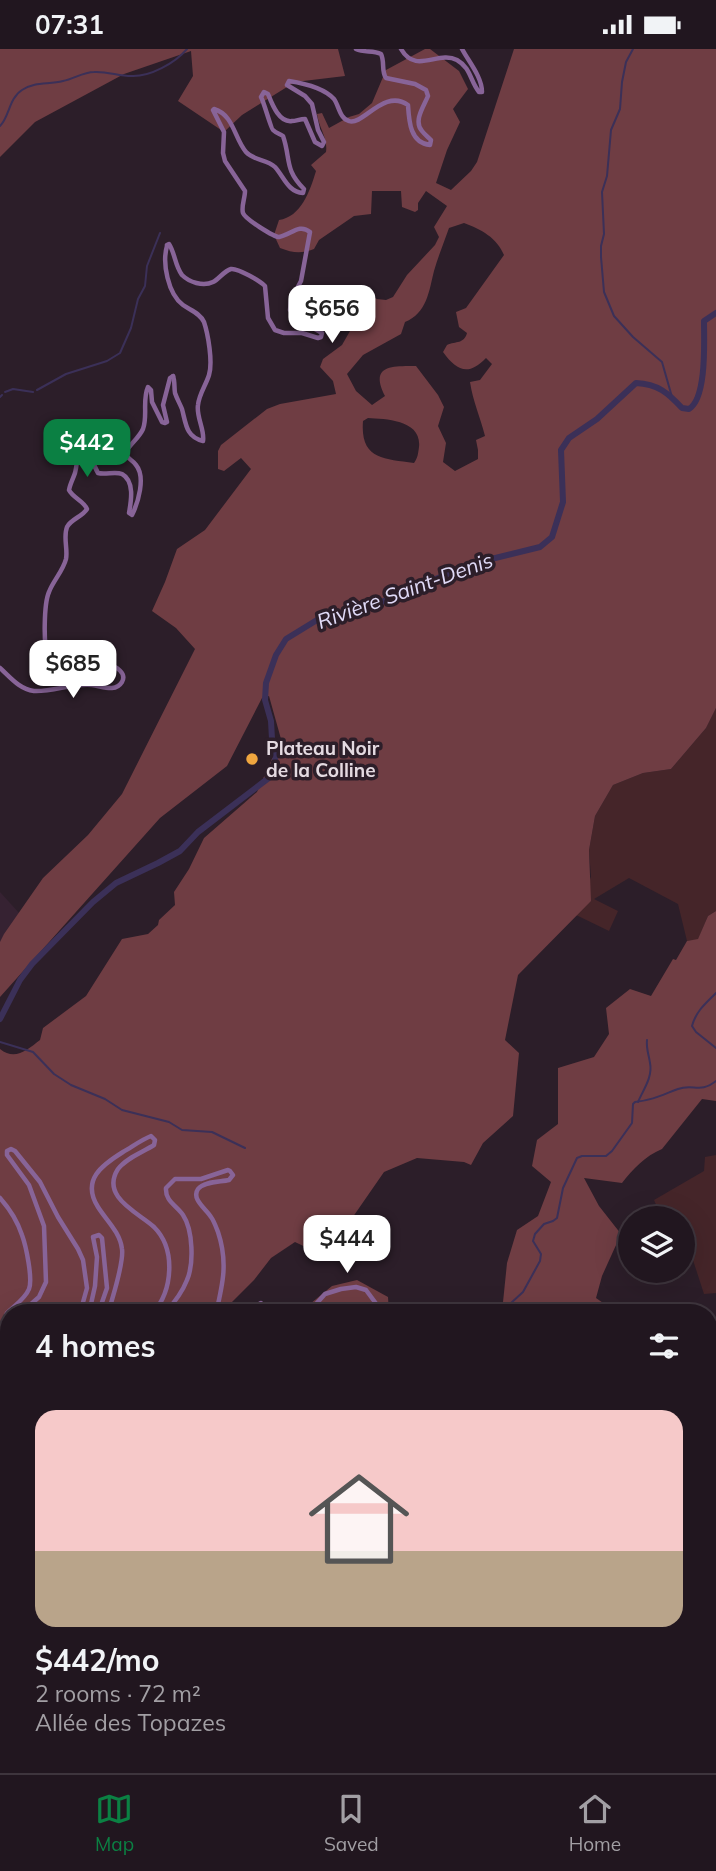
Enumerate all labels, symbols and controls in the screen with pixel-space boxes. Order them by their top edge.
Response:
text: 07:31 [35,8,104,41]
pin: $656 [291,285,373,345]
text: $656 [304,293,360,322]
pin: $442 [46,419,128,479]
text: $442 [59,427,115,456]
water label: Rivière Saint-Denis [313,546,496,634]
pin: $685 [32,641,114,700]
text: $685 [45,648,101,677]
place label: Plateau Noir de la Colline [266,736,380,782]
marker: Plateau Noir de la Colline [244,751,260,767]
map controls [618,1206,695,1283]
button: layers [618,1206,695,1283]
pin: $444 [306,1215,388,1275]
text: $444 [319,1223,375,1252]
text: 4 homes [35,1327,156,1365]
icon: filters [645,1327,683,1365]
icon: home [296,1456,422,1582]
text: $442/mo [35,1641,159,1679]
text: 2 rooms · 72 m² [35,1679,201,1708]
text: Allée des Topazes [35,1708,226,1737]
tab: Map [95,1790,134,1856]
tab: Saved [324,1790,379,1856]
tab: Home [569,1790,621,1856]

